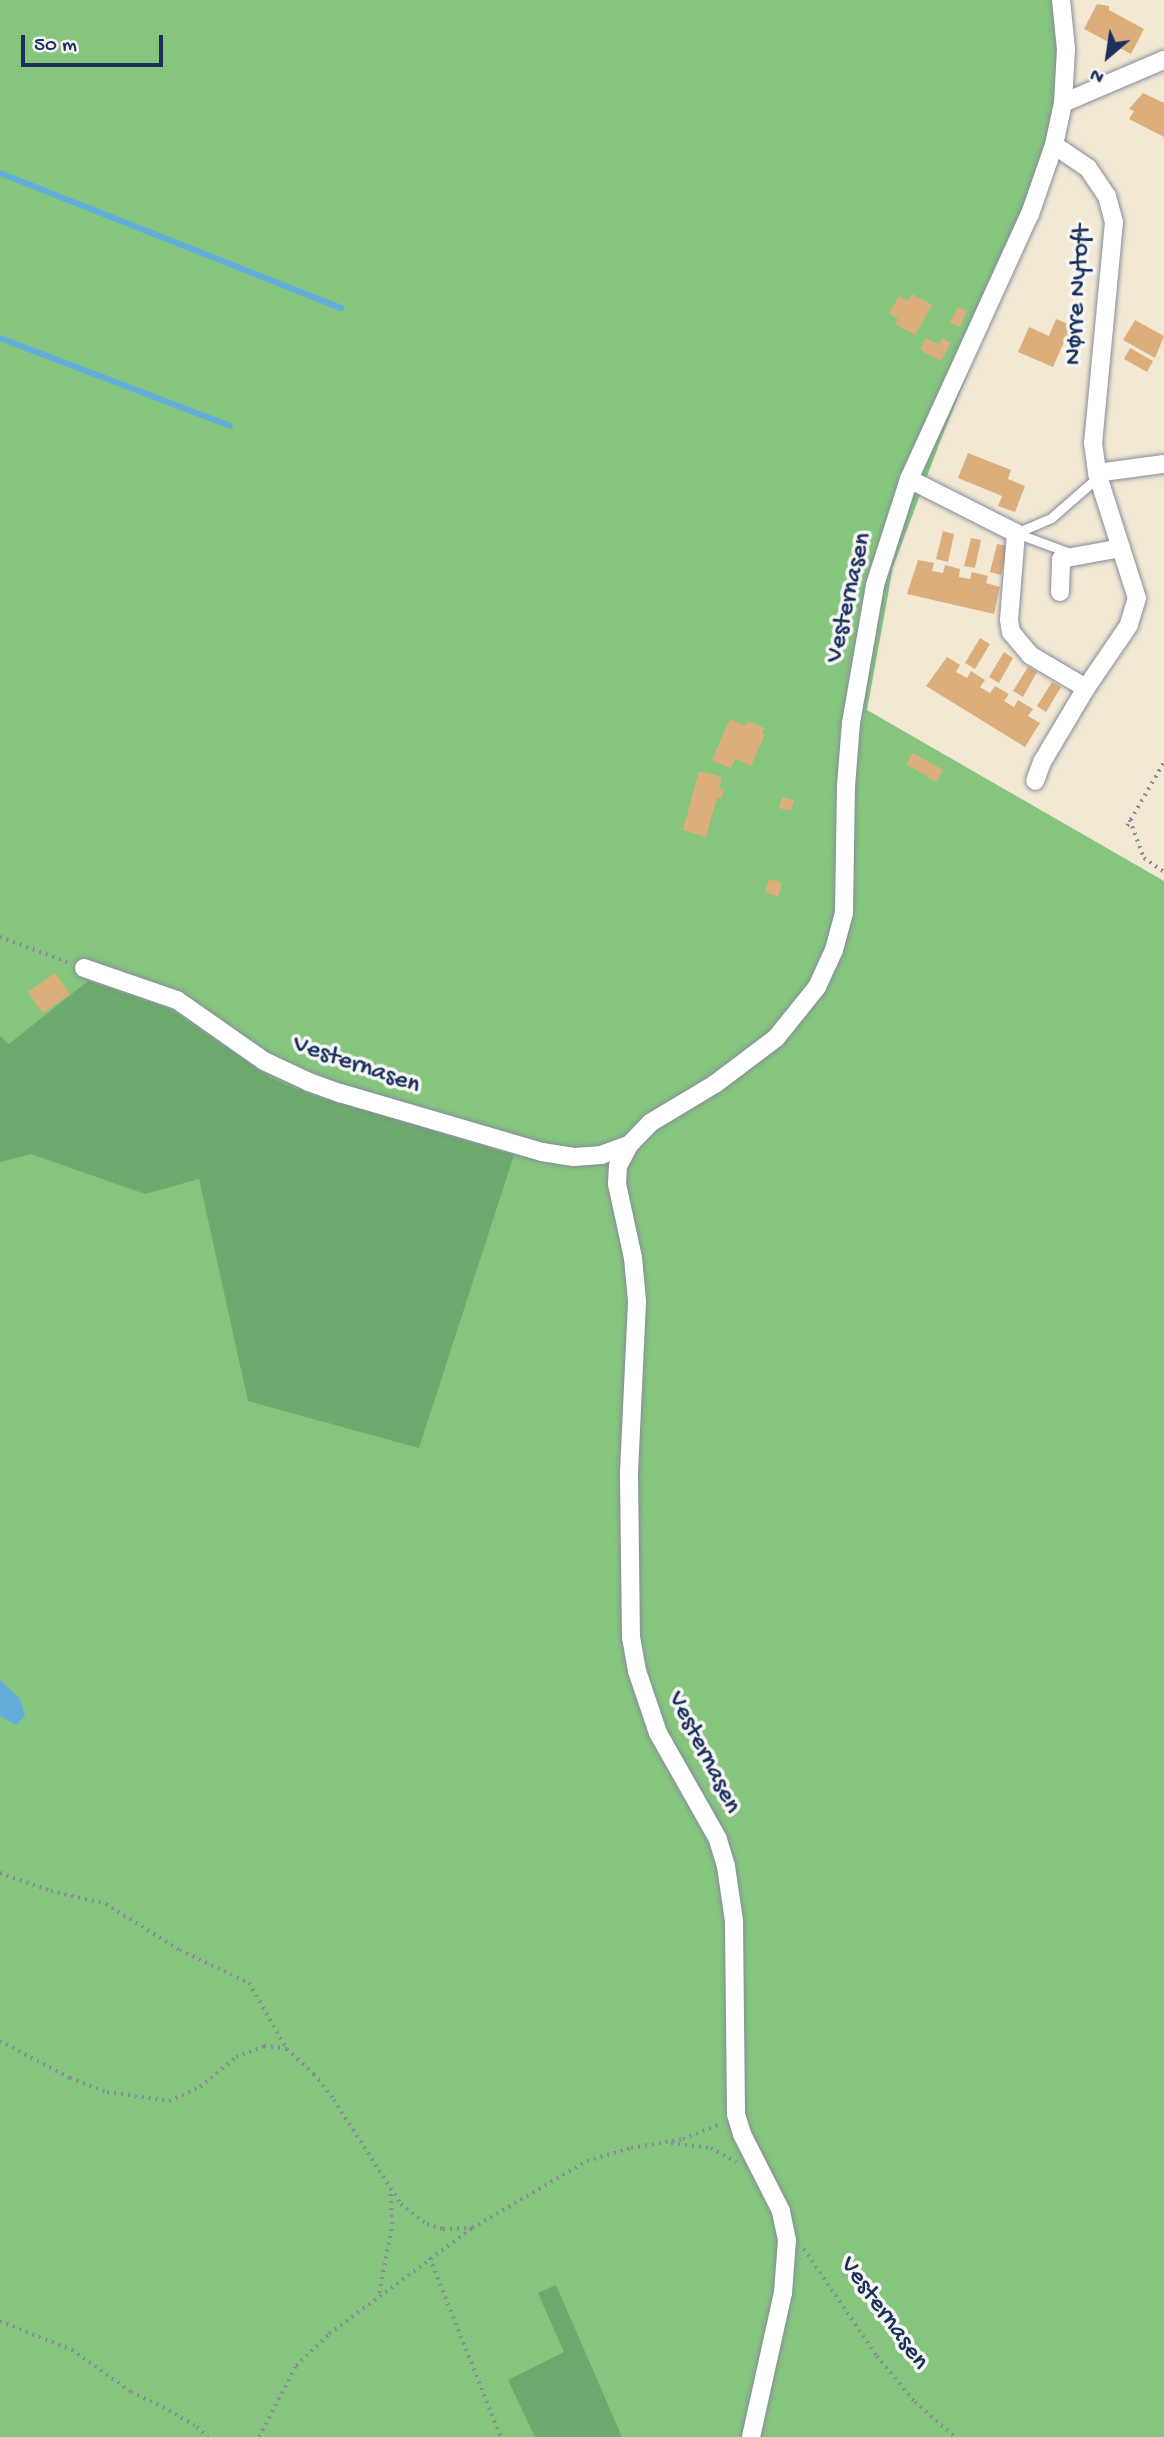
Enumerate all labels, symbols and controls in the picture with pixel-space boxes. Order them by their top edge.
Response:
scale bar [24,21,166,65]
north arrow [1073,21,1143,91]
text: 50 m [34,34,77,59]
text: N [1087,62,1109,88]
street label: Nørre Nytoft [1059,224,1099,366]
street label: Vesternasen [820,530,880,666]
street label: Vesternasen [288,1030,424,1102]
street label: Vesternasen [659,1687,747,1819]
street label: Vesternasen [831,2251,935,2377]

